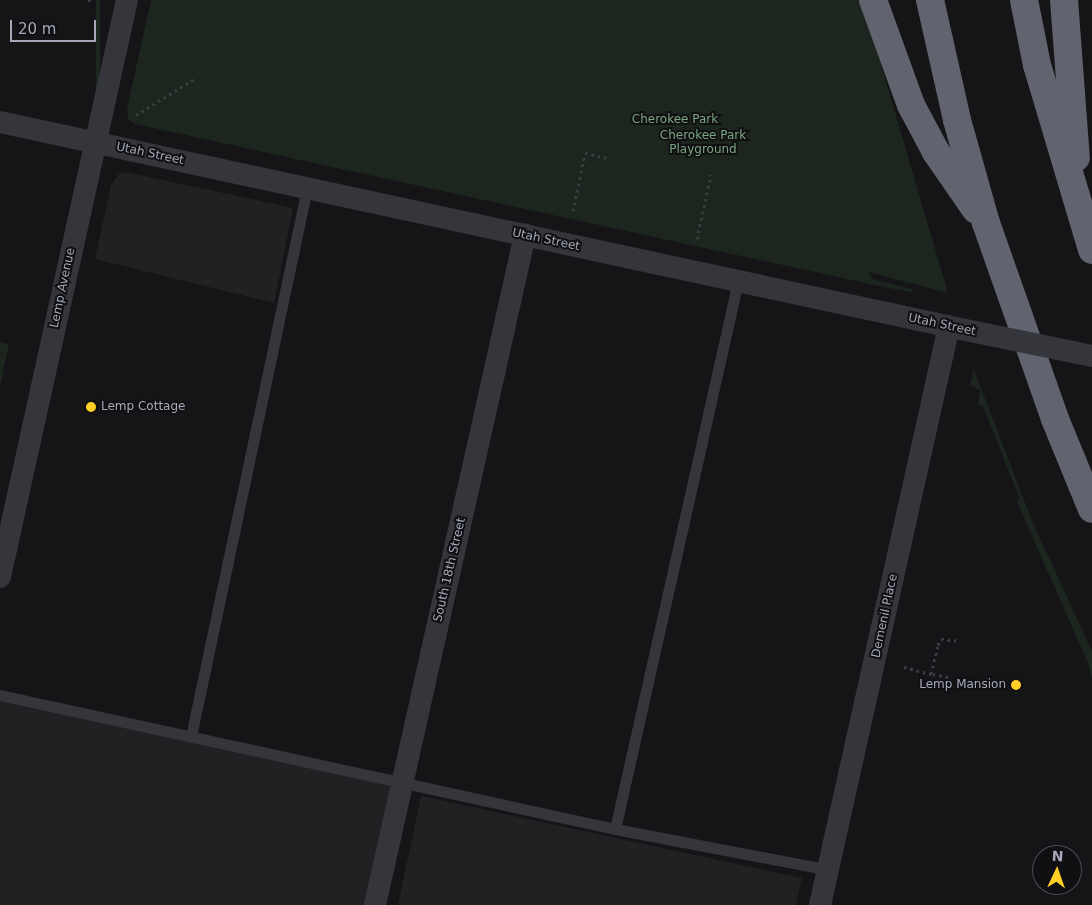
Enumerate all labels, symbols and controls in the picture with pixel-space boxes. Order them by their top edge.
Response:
scale bar [12,10,99,42]
text: 20 m [18,20,56,38]
park label: Cherokee Park [632,113,718,127]
park label: Cherokee Park Playground [660,129,746,157]
street label: Utah Street [115,140,185,168]
street label: Utah Street [511,226,581,254]
street label: Lemp Avenue [47,247,79,329]
street label: Utah Street [907,311,977,339]
place label: Lemp Cottage [101,400,185,414]
marker: Lemp Cottage [85,401,97,413]
street label: South 18th Street [431,516,469,624]
street label: Demenil Place [869,573,901,659]
place label: Lemp Mansion [919,678,1006,692]
marker: Lemp Mansion [1010,679,1022,691]
north arrow [1032,845,1082,895]
text: N [1051,848,1064,864]

